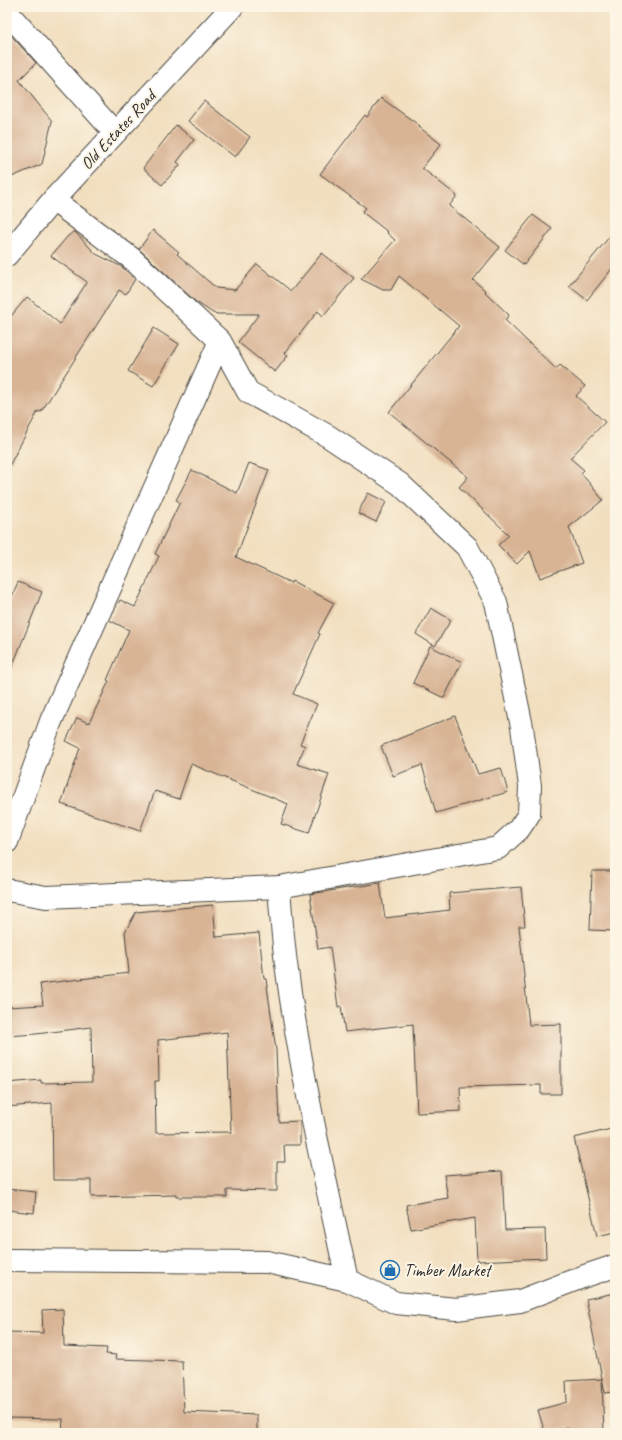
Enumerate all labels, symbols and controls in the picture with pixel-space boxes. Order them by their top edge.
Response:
street label: Old Estates Road [76,84,162,174]
shop icon: Timber Market [379,1259,401,1281]
place label: Timber Market [404,1260,493,1281]

